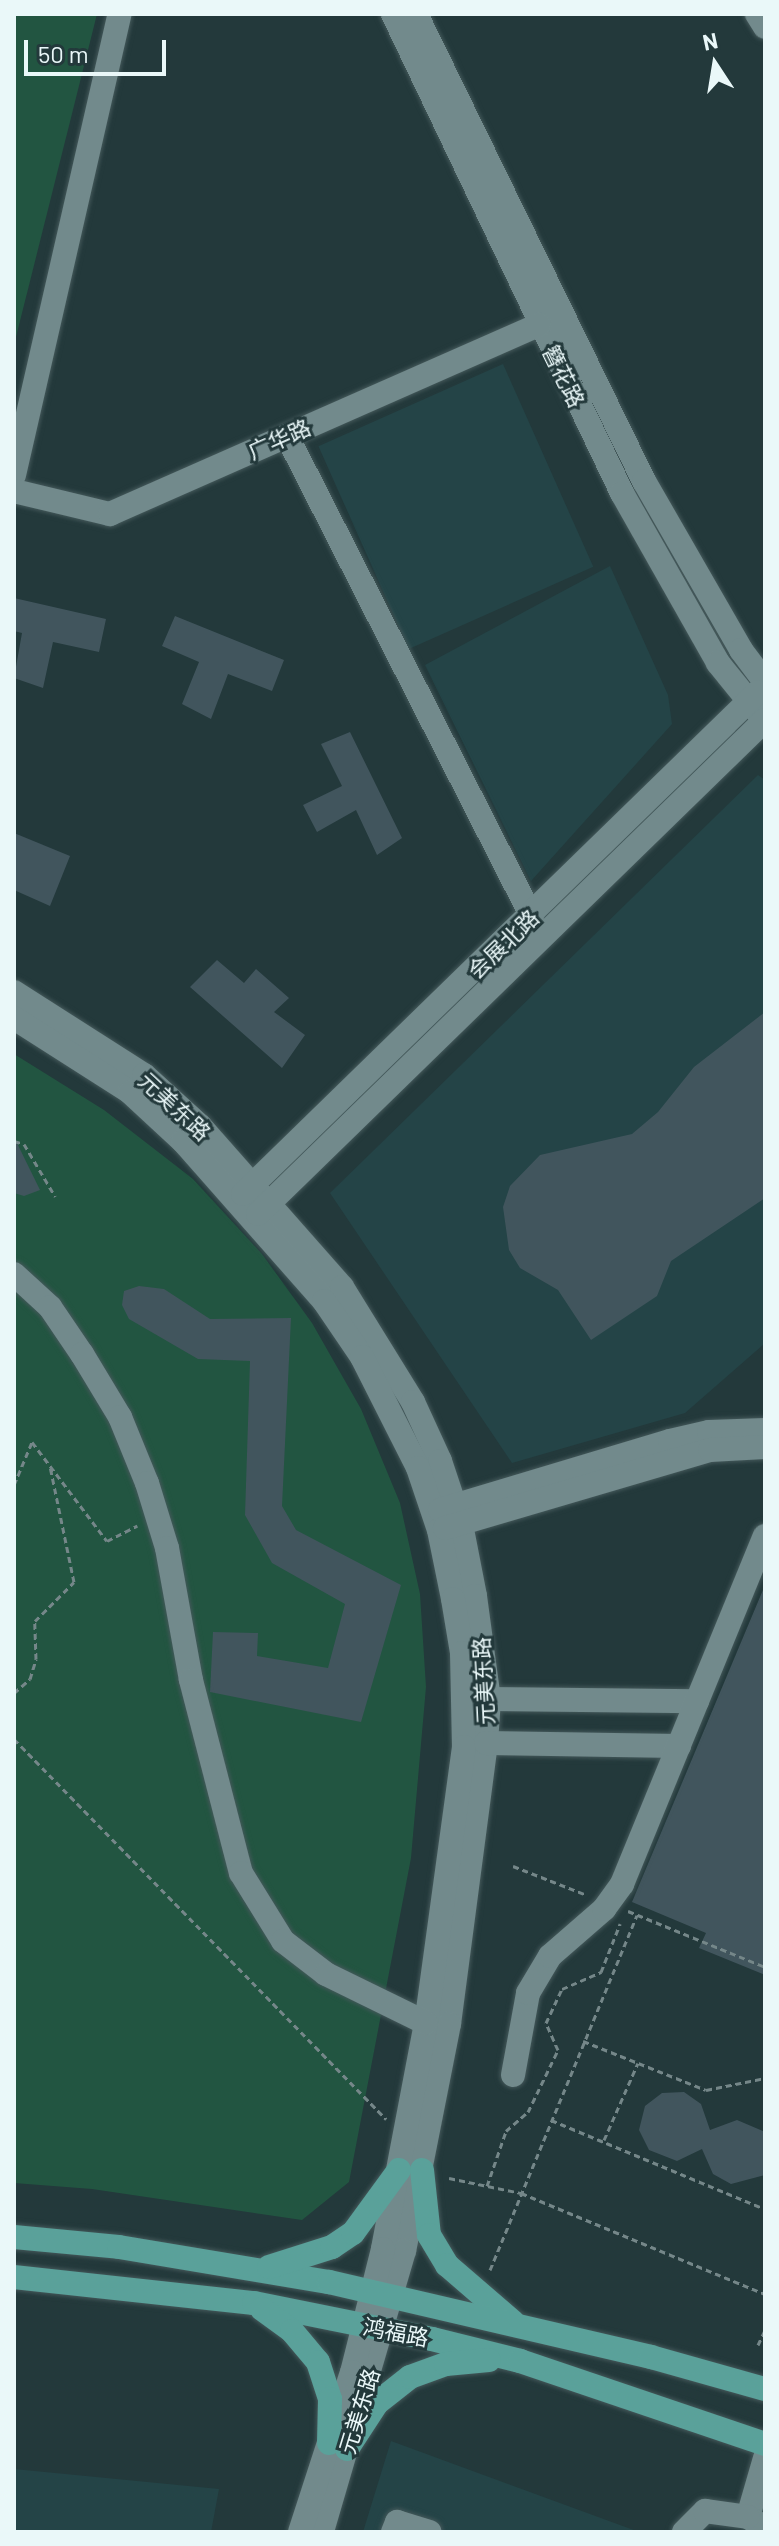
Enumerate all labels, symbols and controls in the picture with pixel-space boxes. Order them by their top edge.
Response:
scale bar [28,24,170,74]
north arrow [675,24,755,104]
text: N [700,26,720,55]
text: 50 m [38,39,89,68]
street label: 簪花路 [538,341,590,411]
street label: 广华路 [243,414,315,464]
street label: 会展北路 [462,904,544,984]
street label: 元美东路 [134,1066,216,1146]
street label: 元美东路 [468,1636,498,1726]
street label: 鸿福路 [361,2313,431,2351]
street label: 元美东路 [334,2365,384,2457]

